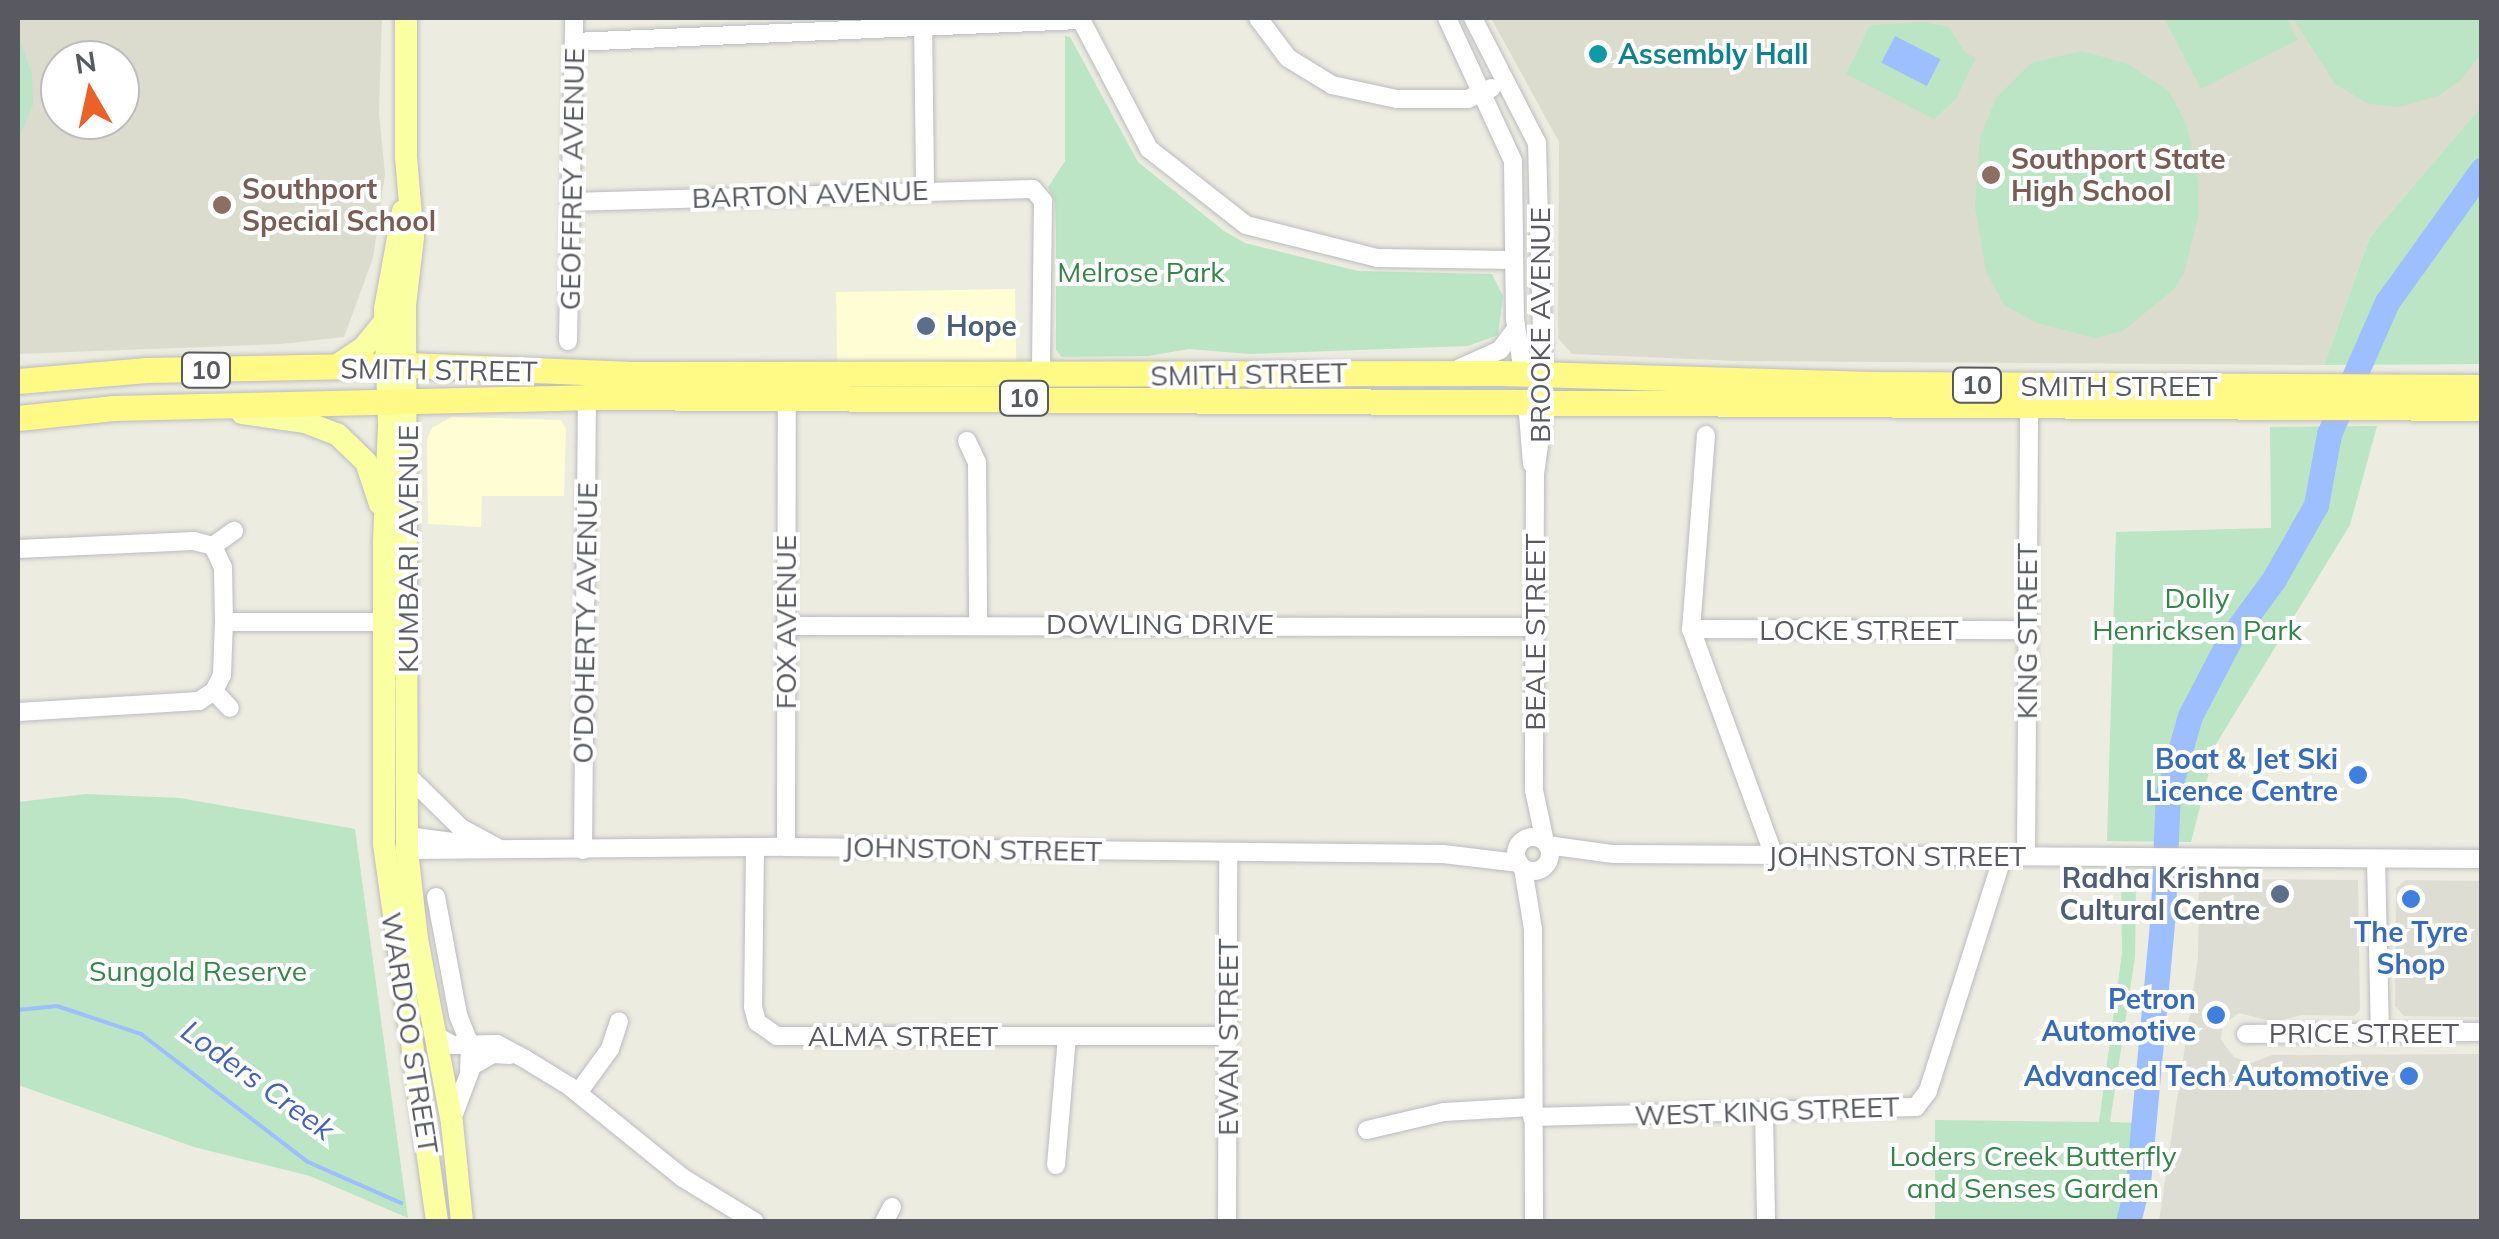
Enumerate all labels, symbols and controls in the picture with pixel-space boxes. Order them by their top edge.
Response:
place label: Assembly Hall [1618,37,1809,71]
north arrow [40,40,140,140]
text: N [72,43,99,81]
marker: Assembly Hall [1587,43,1609,65]
street label: GEOFFREY AVENUE [553,47,591,311]
place label: Southport State High School [2011,142,2226,208]
marker: Southport State High School [1980,164,2002,186]
place label: Southport Special School [242,172,436,238]
street label: BARTON AVENUE [691,173,929,215]
marker: Southport Special School [211,194,233,216]
street label: BROOKE AVENUE [1523,207,1557,443]
park label: Melrose Park [1057,255,1225,289]
place label: Hope [946,309,1017,343]
marker: Hope [915,315,937,337]
road number: 10 [181,350,231,390]
street label: SMITH STREET [340,351,538,389]
street label: SMITH STREET [1150,355,1348,393]
road number: 10 [1952,365,2002,405]
street label: SMITH STREET [2020,369,2218,403]
road number: 10 [999,378,1049,418]
street label: KUMBARI AVENUE [391,425,425,673]
street label: O'DOHERTY AVENUE [566,482,604,764]
street label: BEALE STREET [1518,533,1552,731]
street label: FOX AVENUE [769,535,803,709]
street label: KING STREET [2010,543,2044,719]
park label: Dolly Henricksen Park [2092,581,2302,647]
street label: DOWLING DRIVE [1046,607,1274,641]
street label: LOCKE STREET [1759,613,1959,647]
place label: Boat & Jet Ski Licence Centre [2145,742,2338,808]
marker: Boat & Jet Ski Licence Centre [2347,764,2369,786]
street label: JOHNSTON STREET [843,830,1103,868]
street label: JOHNSTON STREET [1768,839,2026,873]
place label: Radha Krishna Cultural Centre [2060,861,2260,927]
marker: Radha Krishna Cultural Centre [2269,883,2291,905]
marker: The Tyre Shop [2400,888,2422,910]
street label: WARDOO STREET [374,910,446,1156]
place label: The Tyre Shop [2354,915,2468,981]
street label: EWAN STREET [1211,938,1245,1136]
park label: Sungold Reserve [89,954,307,988]
place label: Petron Automotive [2041,982,2196,1048]
marker: Petron Automotive [2205,1004,2227,1026]
water label: Loders Creek [174,1012,342,1148]
street label: PRICE STREET [2269,1016,2459,1050]
street label: ALMA STREET [808,1019,998,1053]
place label: Advanced Tech Automotive [2024,1059,2389,1093]
marker: Advanced Tech Automotive [2398,1065,2420,1087]
street label: WEST KING STREET [1634,1090,1900,1132]
park label: Loders Creek Butterfly and Senses Garden [1889,1139,2177,1205]

